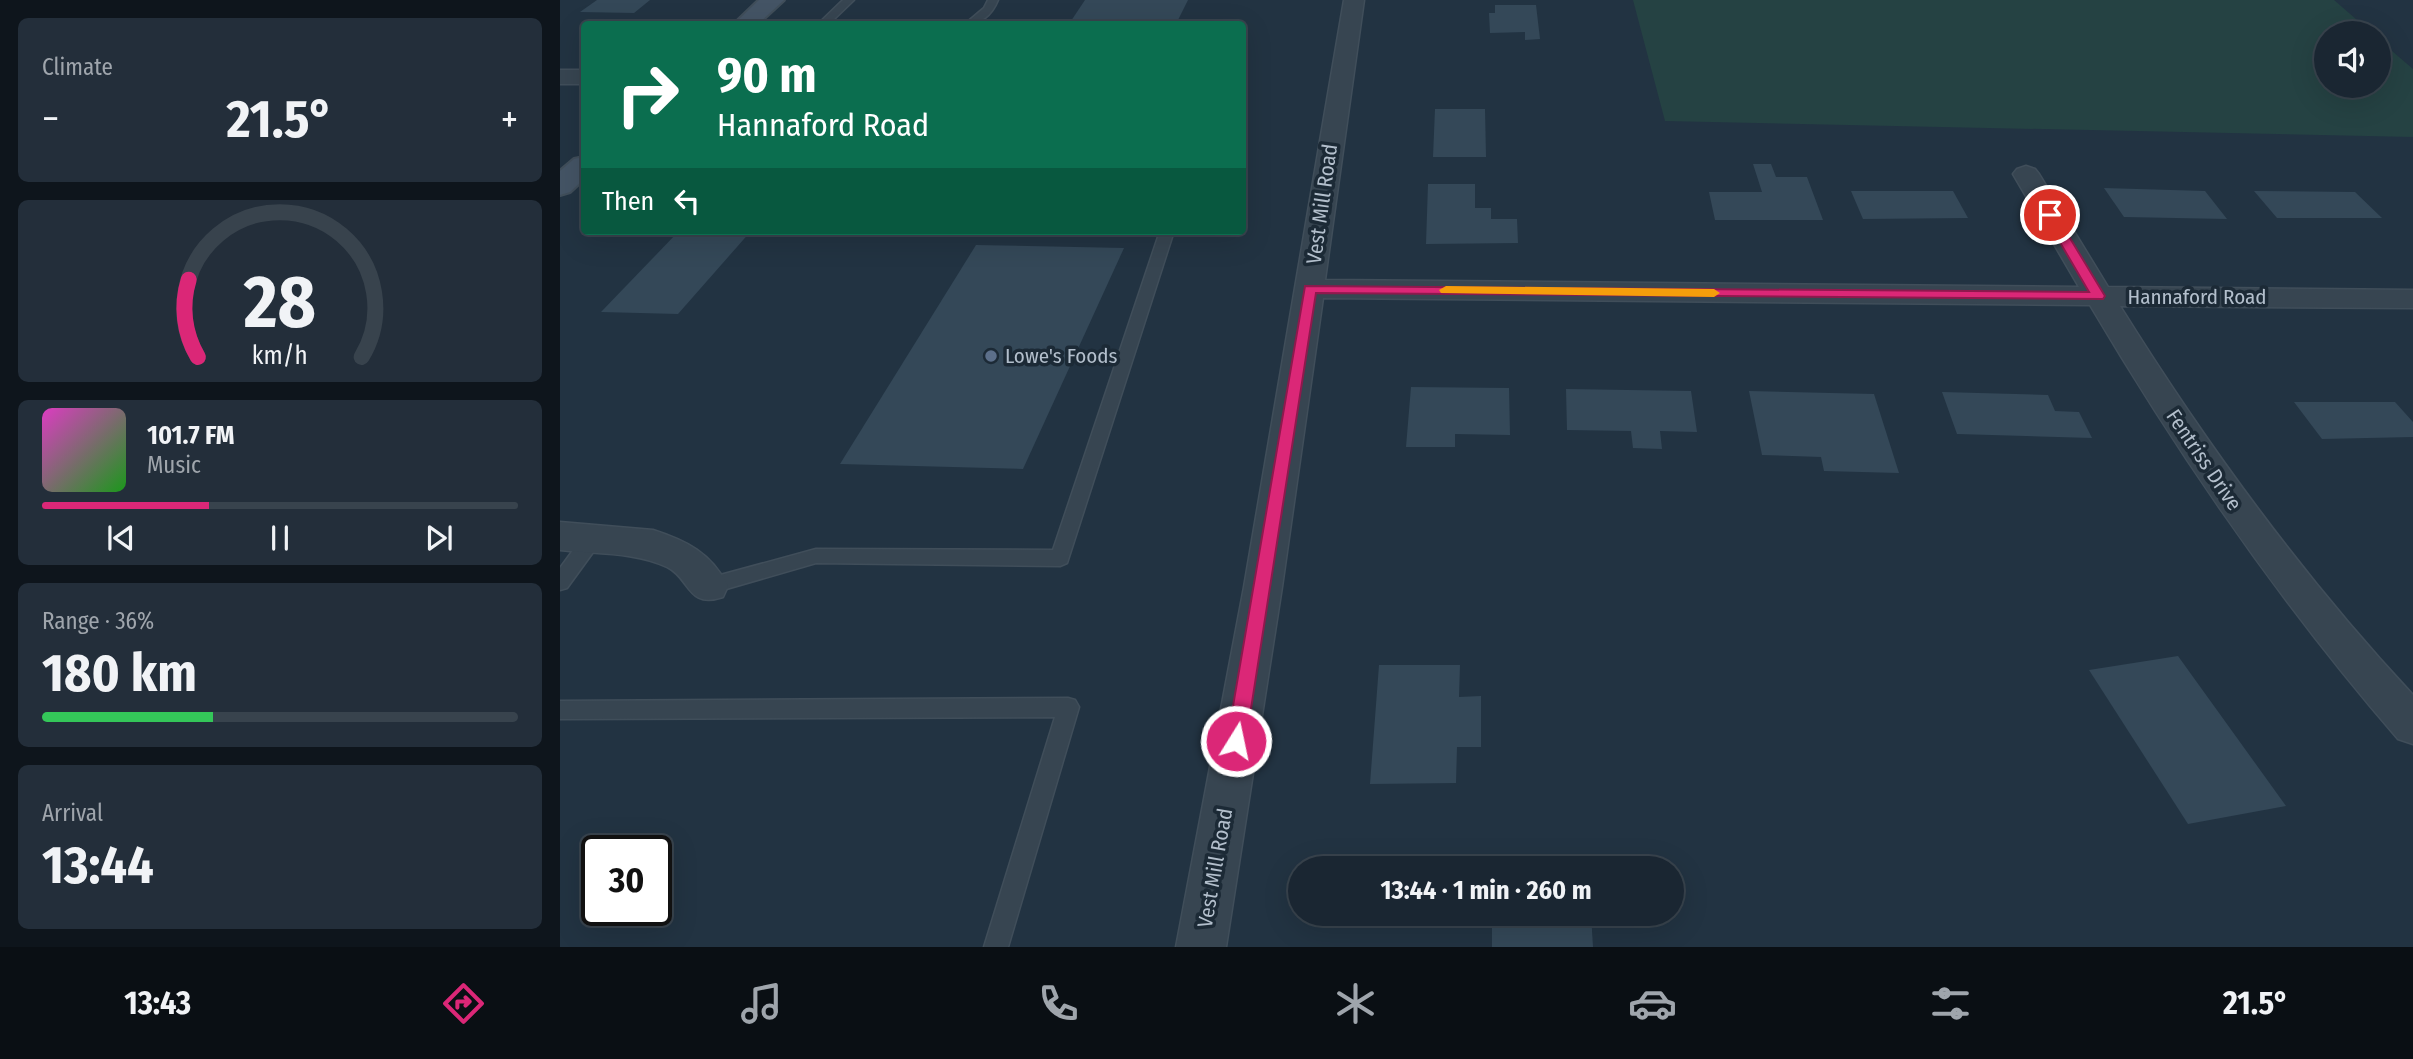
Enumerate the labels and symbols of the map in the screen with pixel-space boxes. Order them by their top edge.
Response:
street label: Vest Mill Road [1301,142,1343,266]
pin [2020,185,2080,245]
street label: Hannaford Road [2127,284,2267,310]
place label: Lowe's Foods [1005,343,1118,369]
marker: Lowe's Foods [983,348,999,364]
street label: Fentriss Drive [2161,404,2247,516]
position arrow [1199,704,1273,778]
street label: Vest Mill Road [1192,806,1238,930]
speed limit sign: 30 [581,835,672,926]

